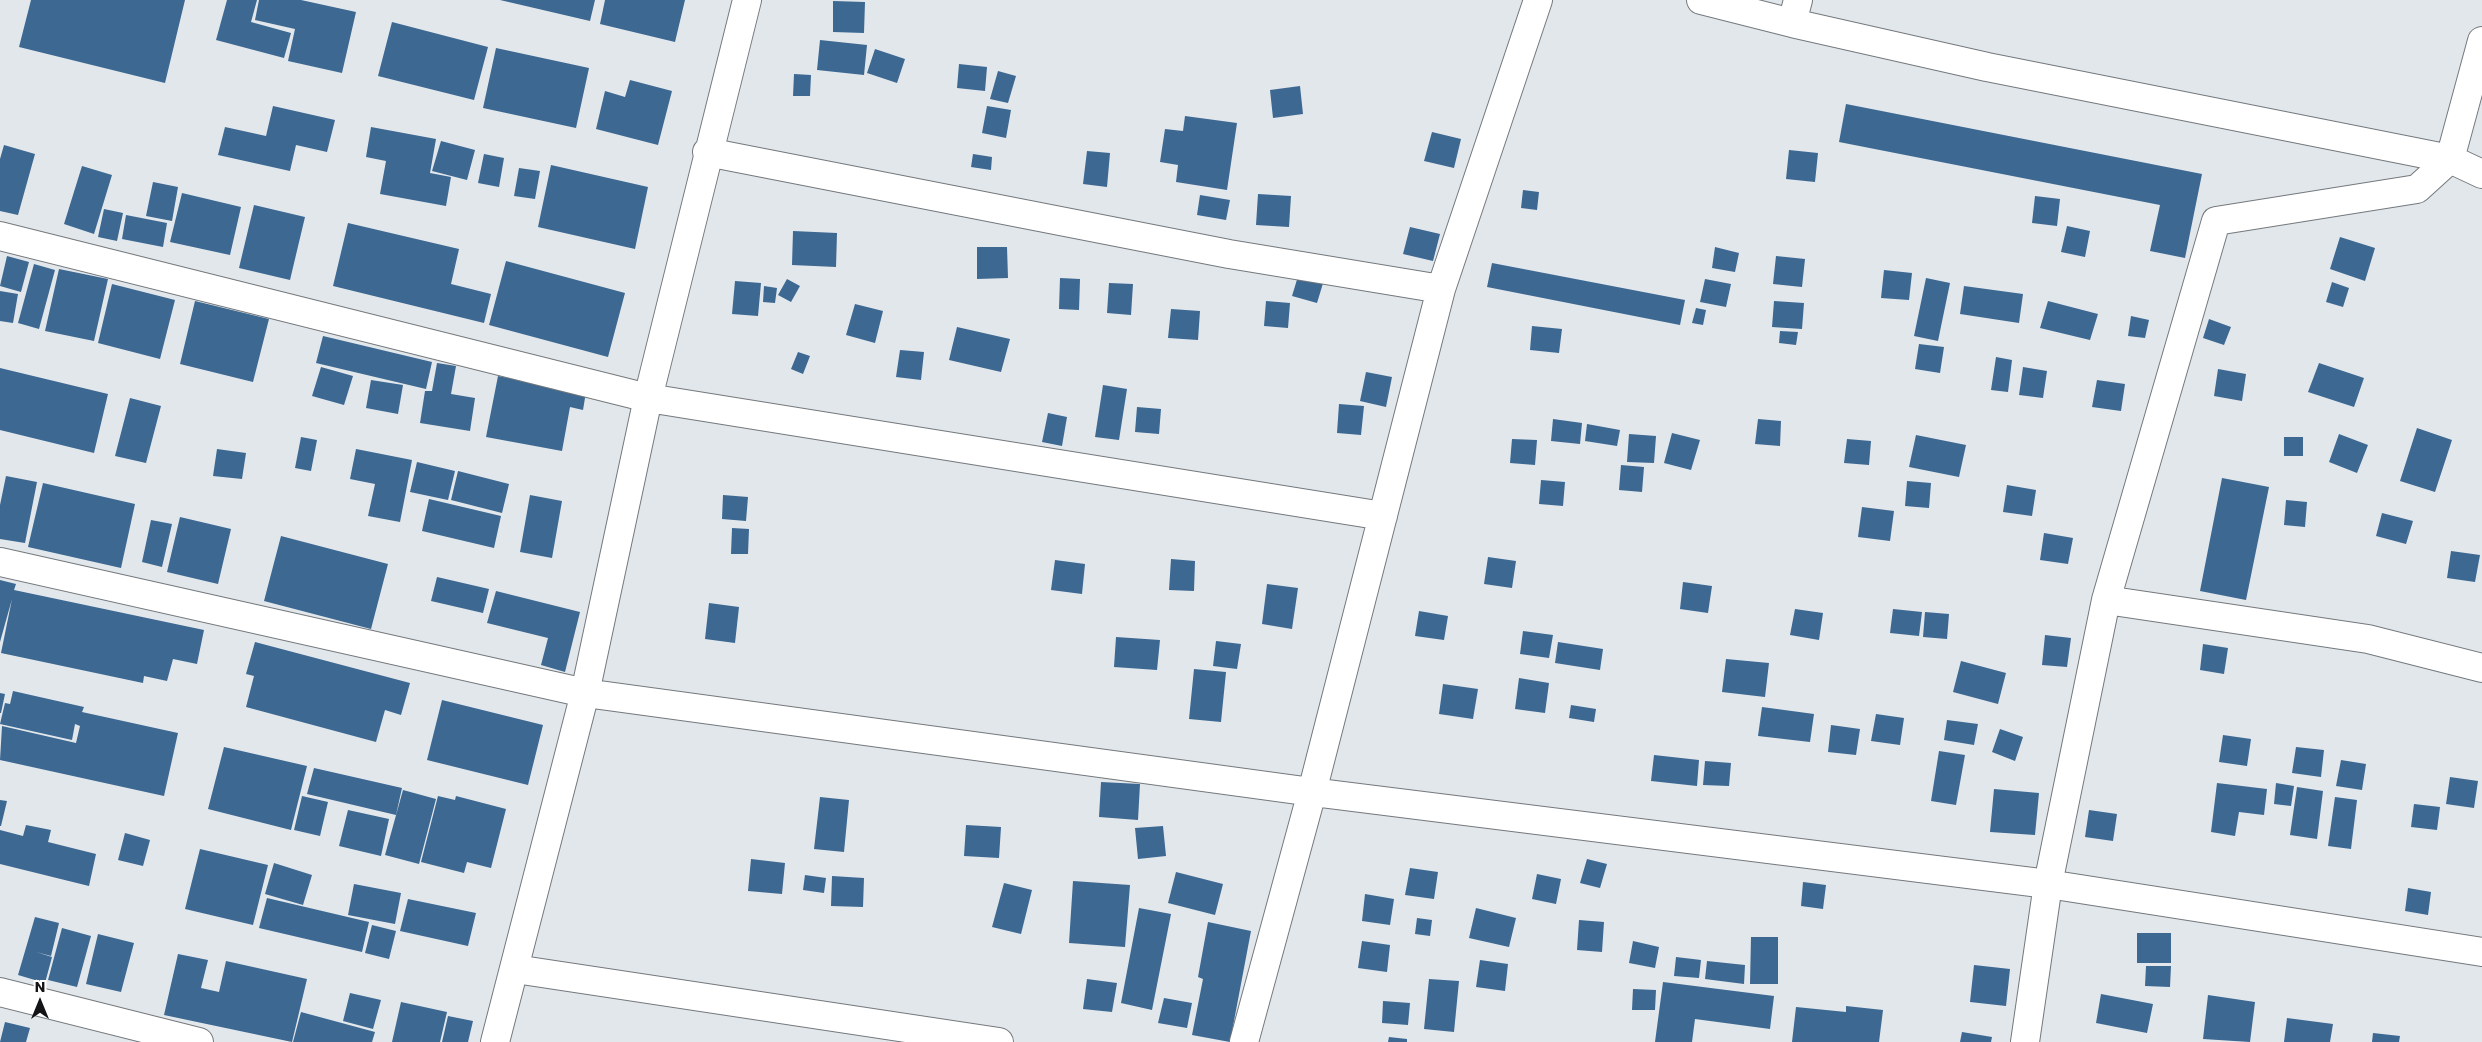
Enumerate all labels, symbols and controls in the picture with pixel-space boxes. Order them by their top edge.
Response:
north arrow [15,977,65,1027]
text: N [35,977,45,997]

